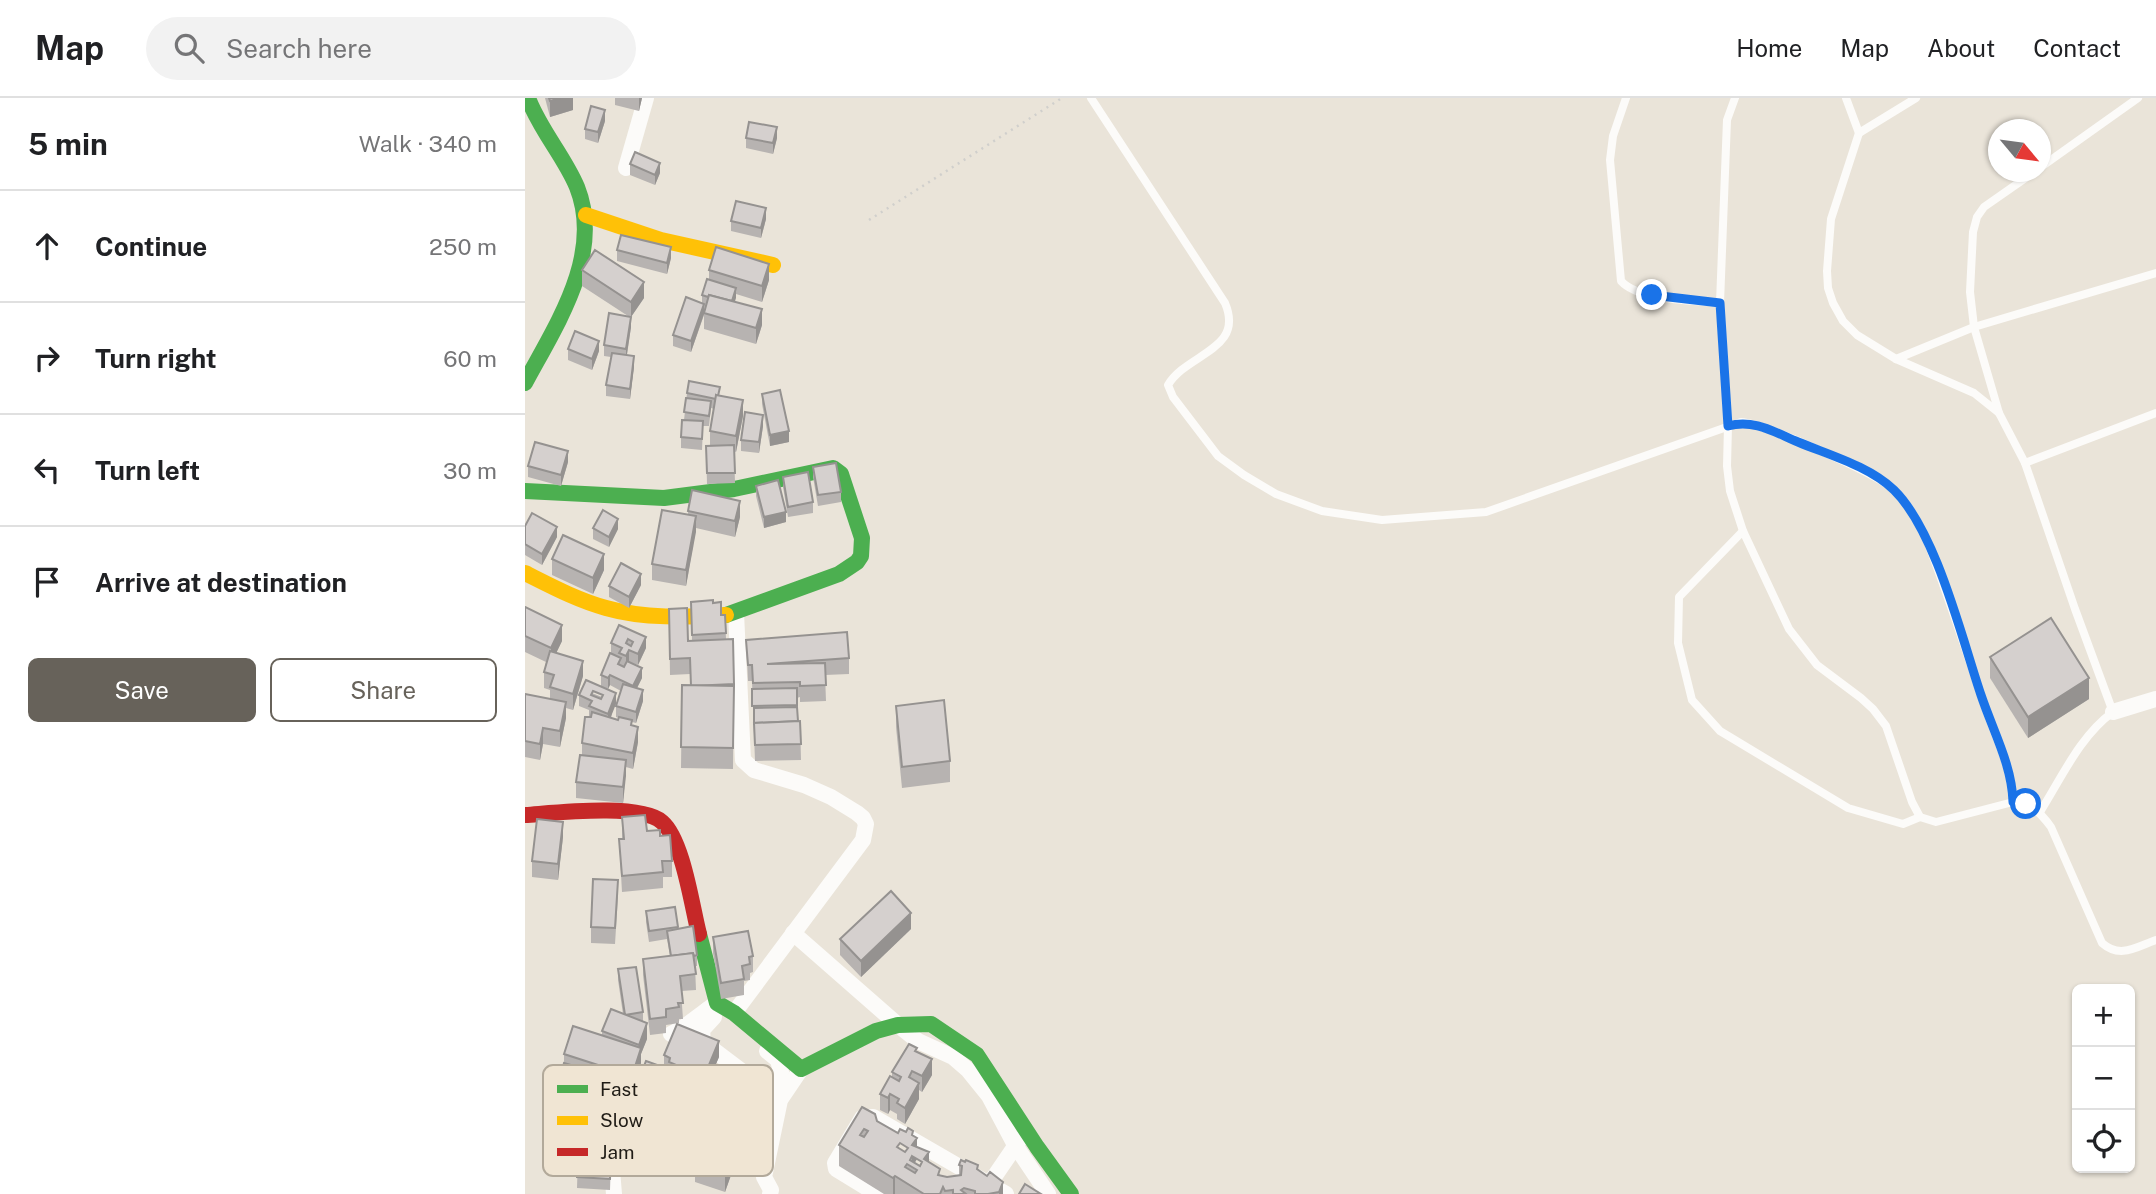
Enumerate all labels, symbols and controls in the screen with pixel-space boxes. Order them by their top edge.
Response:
search box [146,17,636,80]
text: Map [35,29,104,67]
icon: search [170,29,208,67]
text: Search here [226,33,372,64]
text: Home [1736,34,1802,62]
text: Map [1840,34,1889,62]
text: About [1927,34,1995,62]
text: Contact [2033,34,2121,62]
north arrow [1988,119,2051,182]
text: 5 min [28,126,108,162]
text: Walk · 340 m [359,130,497,157]
icon: ahead [28,227,66,265]
text: Continue [95,231,207,262]
text: 250 m [429,233,497,260]
route end [1636,279,1667,310]
icon: right [28,339,66,377]
text: Turn right [95,343,217,374]
text: 60 m [443,345,497,372]
icon: left [28,451,66,489]
text: Turn left [95,455,200,486]
text: 30 m [443,457,497,484]
icon: arrive [28,563,66,601]
text: Arrive at destination [95,567,347,598]
button: Save [28,658,256,722]
button: Share [270,658,497,722]
route start [2010,788,2041,819]
map controls [2072,984,2135,1173]
button: + [2072,984,2135,1047]
button: − [2072,1047,2135,1110]
legend [543,1065,773,1176]
text: Fast [600,1078,638,1100]
text: Slow [600,1109,644,1131]
button: locate [2072,1110,2135,1173]
text: Jam [600,1141,634,1163]

